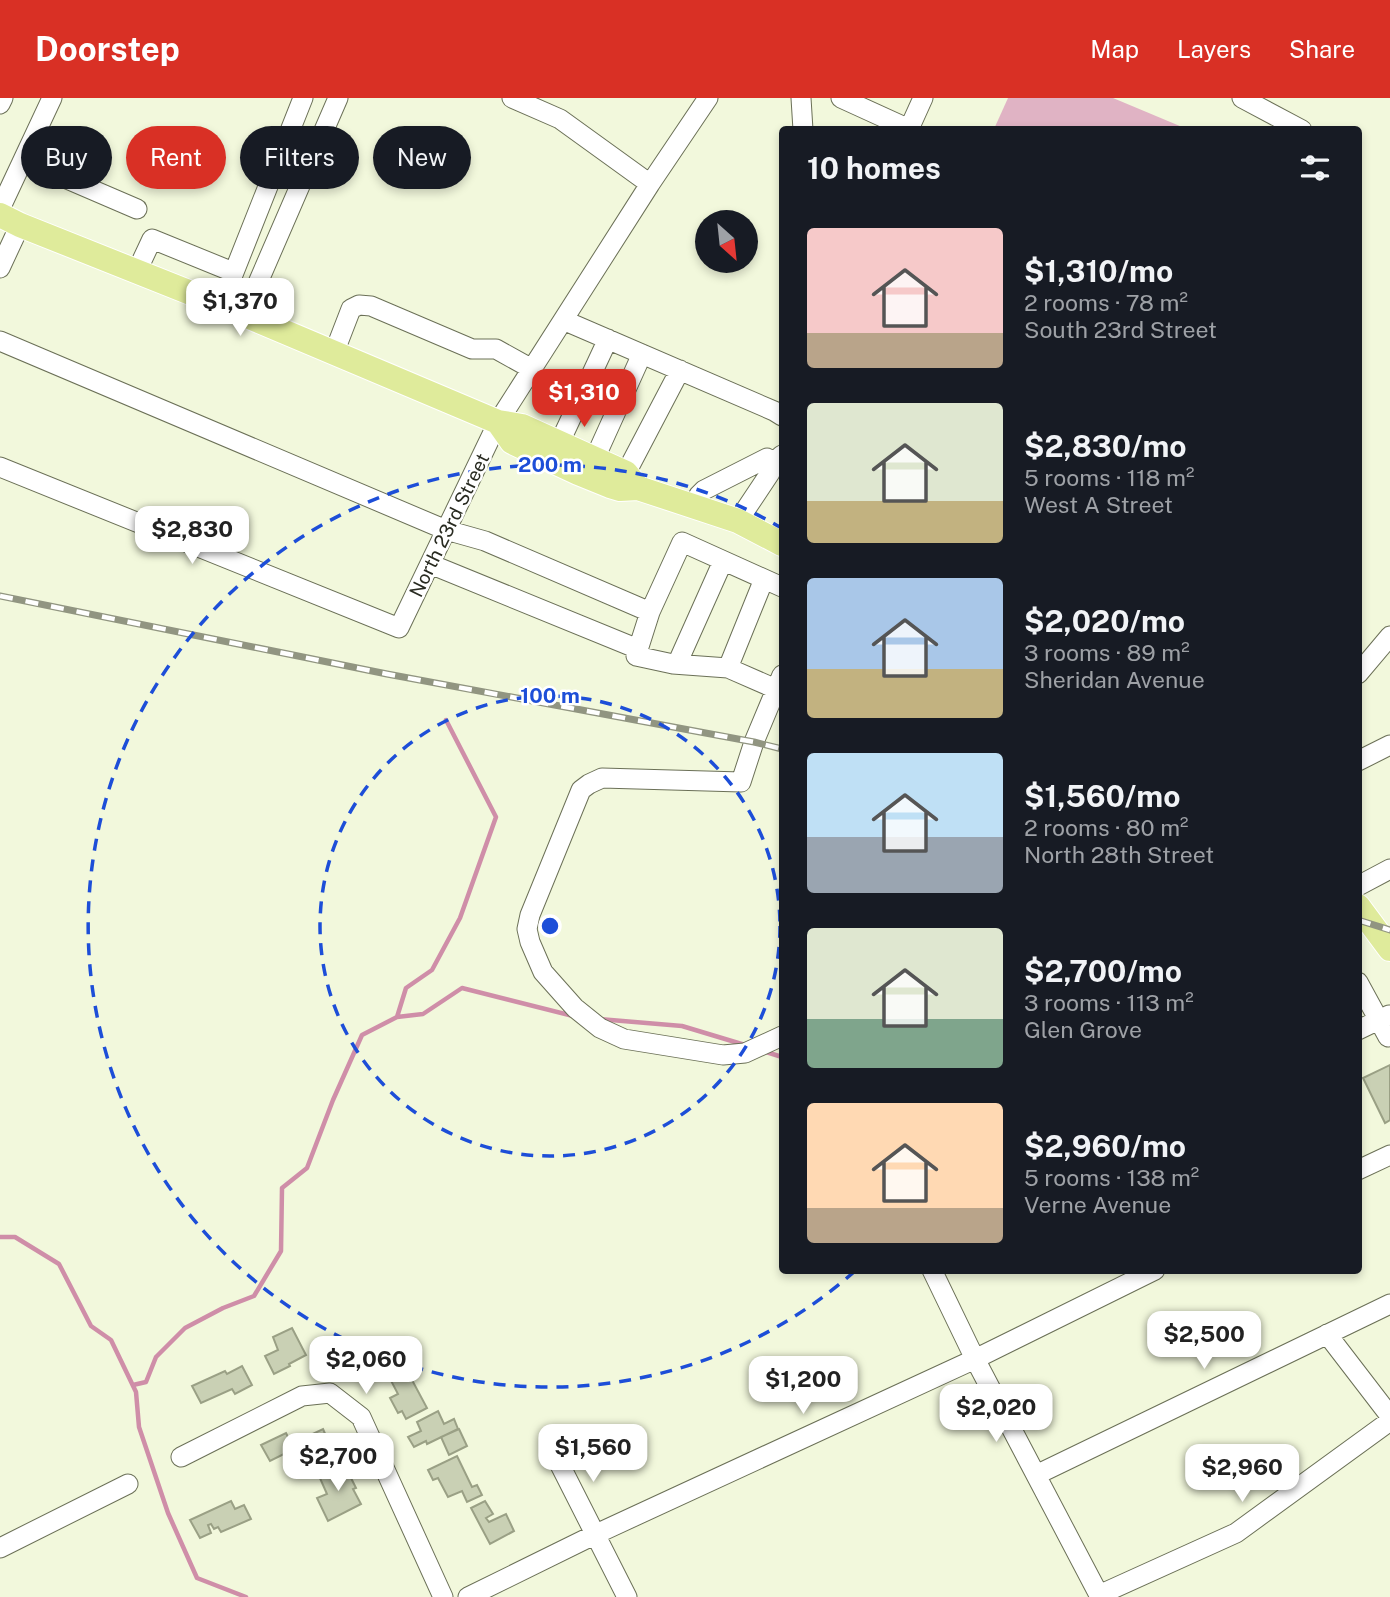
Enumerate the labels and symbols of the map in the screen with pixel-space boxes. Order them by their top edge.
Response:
north arrow [695,210,758,273]
pin: $1,370 [183,278,297,338]
pin: $1,310 [527,370,641,429]
street label: North 23rd Street [405,450,493,600]
text: 200 m [518,452,582,477]
pin: $2,830 [135,506,249,566]
text: 100 m [520,683,580,708]
centre of rings [538,914,562,938]
pin: $2,500 [1147,1312,1261,1371]
pin: $2,060 [309,1336,423,1396]
pin: $1,200 [746,1356,860,1416]
pin: $2,020 [939,1384,1053,1444]
pin: $1,560 [536,1424,650,1484]
pin: $2,700 [281,1434,395,1493]
pin: $2,960 [1185,1444,1299,1504]

